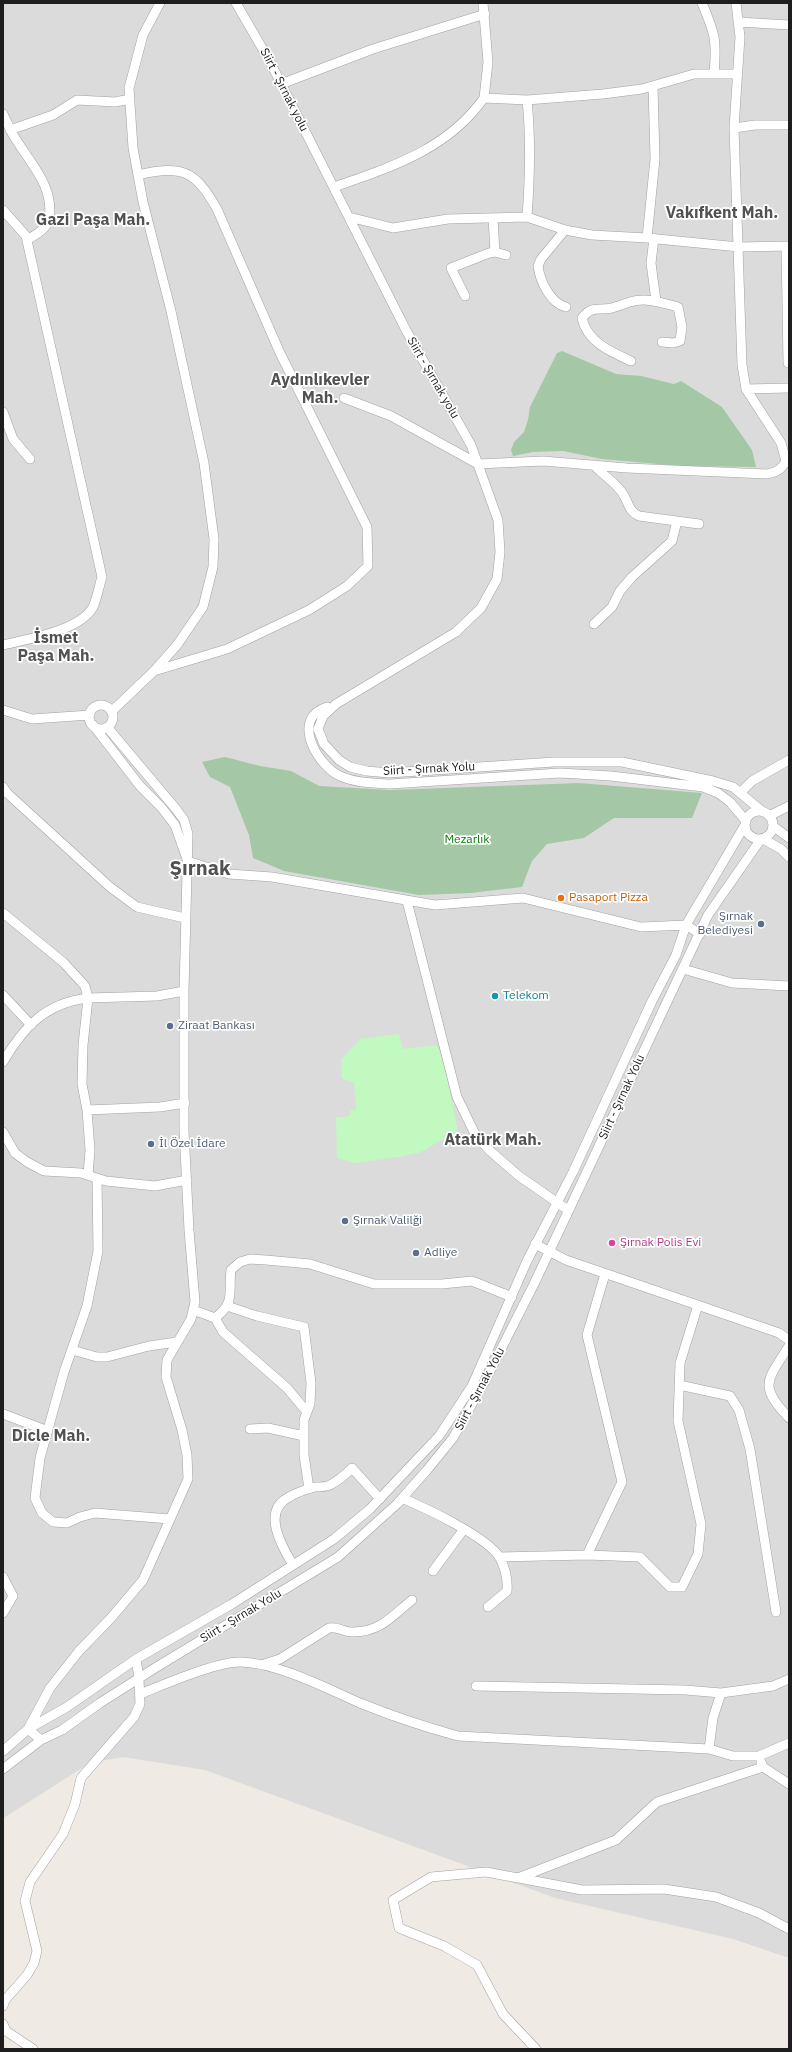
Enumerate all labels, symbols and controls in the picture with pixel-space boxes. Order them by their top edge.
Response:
street label: Siirt - Şırnak yolu [257,46,311,134]
district label: Vakıfkent Mah. [666,203,778,223]
district label: Gazi Paşa Mah. [36,210,150,230]
street label: Siirt - Şırnak yolu [404,335,462,421]
district label: Aydınlıkevler Mah. [271,370,369,408]
district label: İsmet Paşa Mah. [17,628,95,666]
street label: Siirt - Şırnak Yolu [383,759,475,779]
park label: Mezarlık [444,833,490,847]
district label: Şırnak [169,857,231,881]
place label: Pasaport Pizza [569,891,648,905]
marker: Pasaport Pizza [556,893,566,903]
place label: Şırnak Belediyesi [697,910,753,938]
marker: Şırnak Belediyesi [756,919,766,929]
place label: Telekom [503,989,549,1003]
marker: Telekom [490,991,500,1001]
place label: Ziraat Bankası [178,1019,255,1033]
marker: Ziraat Bankası [165,1021,175,1031]
street label: Siirt - Şırnak Yolu [596,1052,648,1142]
district label: Atatürk Mah. [444,1130,542,1150]
place label: İl Özel İdare [159,1137,226,1151]
marker: İl Özel İdare [146,1139,156,1149]
place label: Şırnak Valilği [353,1214,422,1228]
marker: Şırnak Valilği [340,1216,350,1226]
place label: Şırnak Polis Evi [620,1236,701,1250]
marker: Şırnak Polis Evi [607,1238,617,1248]
place label: Adliye [424,1246,457,1260]
marker: Adliye [411,1248,421,1258]
street label: Siirt - Şırnak Yolu [452,1345,508,1433]
district label: Dicle Mah. [12,1426,90,1446]
street label: Siirt - Şırnak Yolu [198,1586,284,1646]

